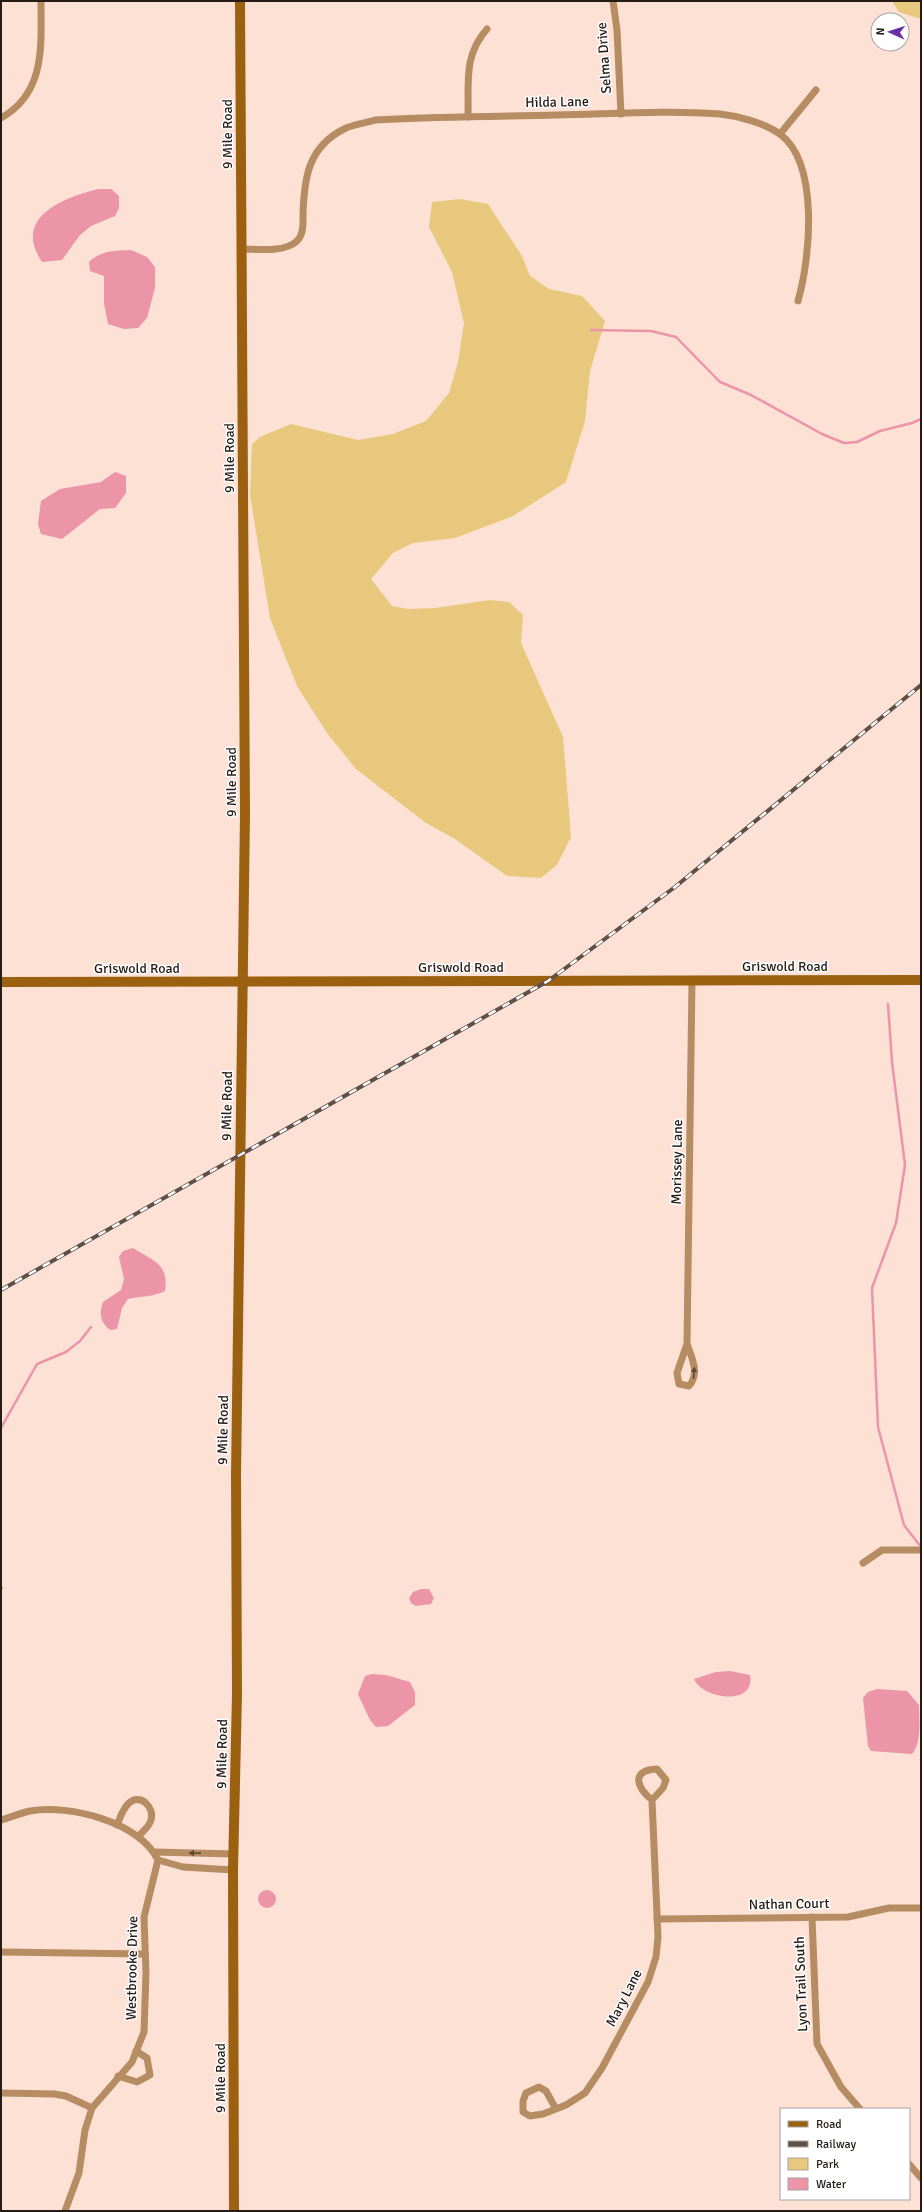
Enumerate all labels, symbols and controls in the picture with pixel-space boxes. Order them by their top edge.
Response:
north arrow [870,12,910,52]
street label: Selma Drive [593,22,615,94]
text: N [874,27,887,36]
street label: Hilda Lane [525,93,589,111]
street label: 9 Mile Road [219,99,236,169]
street label: 9 Mile Road [221,423,238,493]
street label: 9 Mile Road [223,747,240,817]
street label: Griswold Road [742,958,828,975]
street label: Griswold Road [418,959,504,976]
street label: Griswold Road [94,960,180,977]
street label: 9 Mile Road [218,1071,236,1141]
street label: Morissey Lane [668,1119,686,1205]
one-way arrow [690,1367,697,1380]
street label: 9 Mile Road [214,1395,232,1465]
street label: 9 Mile Road [213,1719,231,1789]
one-way arrow [188,1850,201,1856]
street label: Nathan Court [749,1895,829,1913]
street label: Westbrooke Drive [123,1916,141,2020]
street label: Lyon Trail South [791,1936,811,2032]
street label: Mary Lane [602,1966,646,2030]
street label: 9 Mile Road [212,2043,229,2113]
legend [780,2108,910,2200]
text: Road [816,2117,842,2132]
text: Railway [816,2137,856,2152]
text: Park [816,2157,839,2172]
text: Water [816,2177,847,2192]

